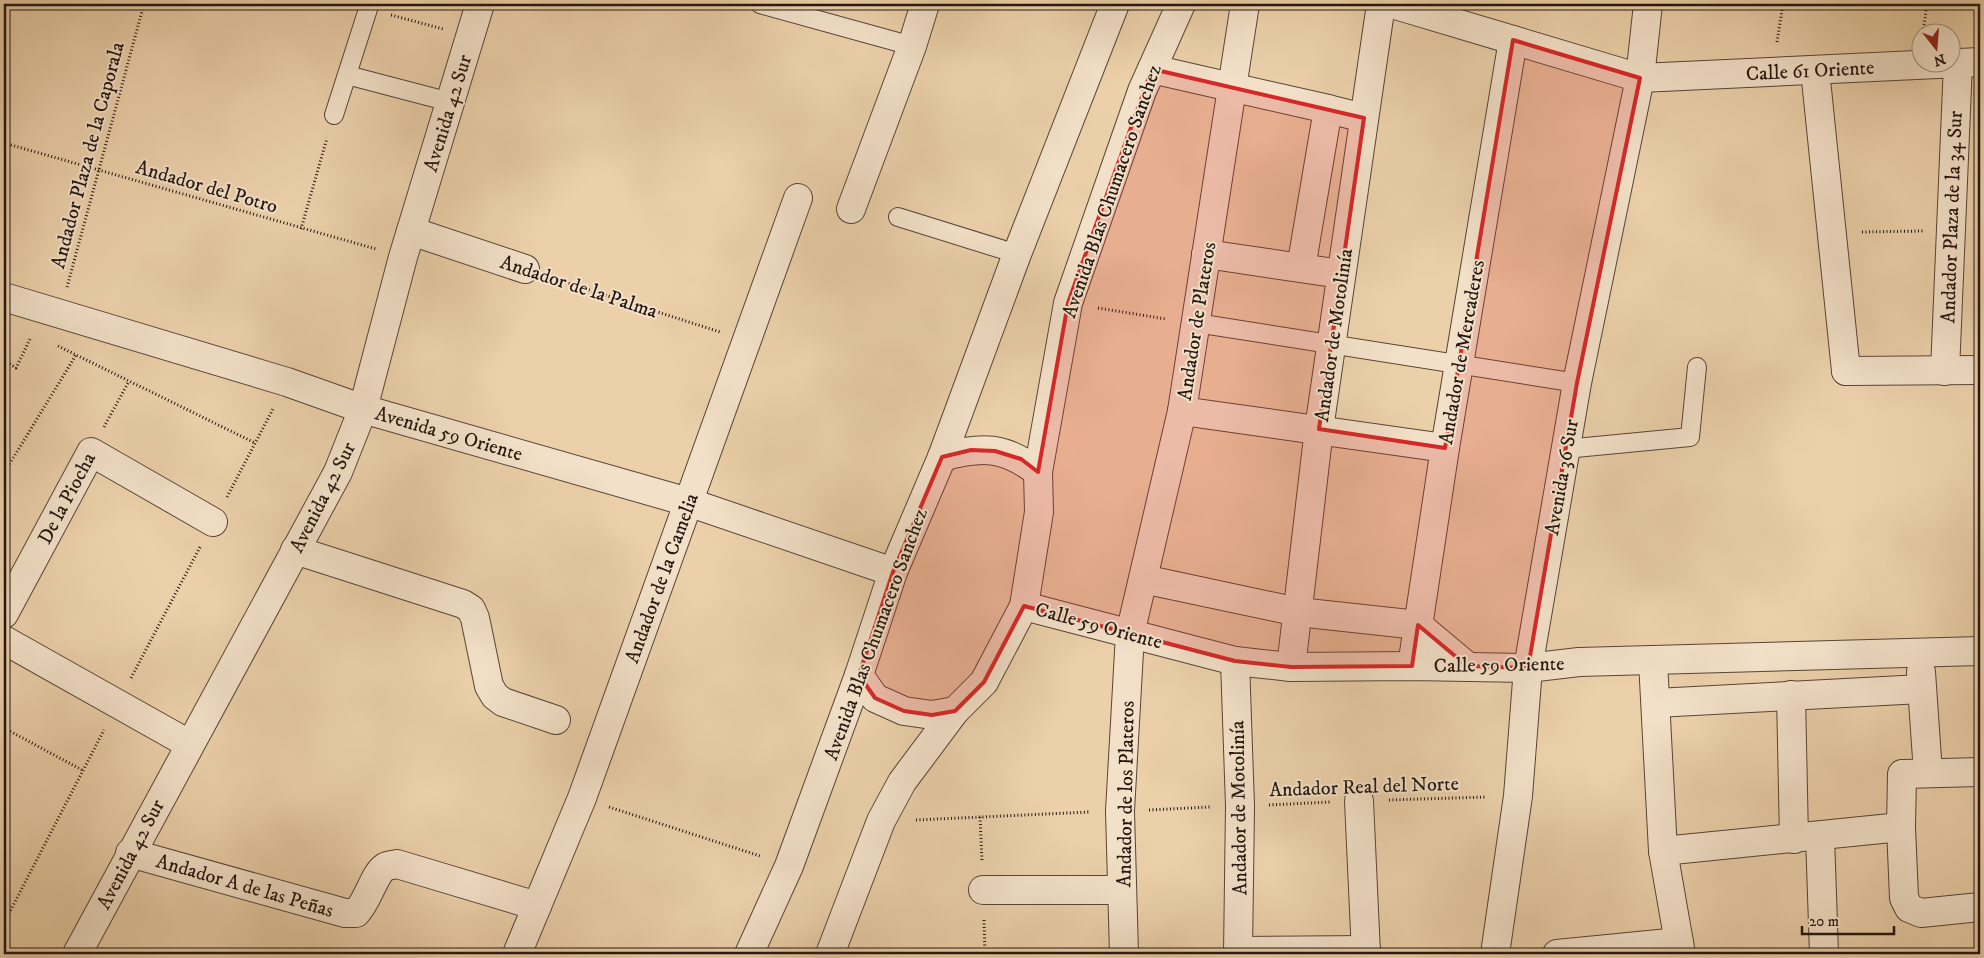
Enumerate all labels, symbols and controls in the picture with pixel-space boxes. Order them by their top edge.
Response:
north arrow [1912,22,1962,72]
street label: Andador Plaza de la Caporala [46,39,131,272]
text: N [1931,49,1948,70]
street label: Avenida 42 Sur [419,51,478,175]
street label: Calle 61 Oriente [1745,56,1875,87]
street label: Avenida Blas Chumacero Sanchez [1057,61,1168,321]
street label: Andador Plaza de la 34 Sur [1936,110,1969,324]
street label: Andador del Potro [133,155,280,220]
street label: Andador de Plateros [1173,240,1222,402]
street label: Andador de Motolinía [1310,247,1359,423]
street label: Andador de la Palma [497,250,661,325]
street label: Andador de Mercaderes [1434,258,1491,446]
street label: Avenida 59 Oriente [372,401,525,467]
street label: Avenida 36 Sur [1540,417,1585,537]
street label: Avenida 42 Sur [285,438,362,557]
street label: De la Piocha [33,448,102,549]
street label: Andador de la Camelia [620,490,705,667]
street label: Avenida Blas Chumacero Sanchez [819,505,934,764]
street label: Calle 59 Oriente [1032,597,1165,655]
street label: Calle 59 Oriente [1434,652,1565,679]
street label: Andador de los Plateros [1112,700,1141,888]
street label: Andador de Motolinía [1225,720,1254,895]
street label: Andador Real del Norte [1269,772,1459,803]
street label: Avenida 42 Sur [92,795,171,914]
street label: Andador A de las Peñas [153,849,336,924]
scale bar [1802,903,1894,935]
text: 20 m [1809,912,1839,931]

